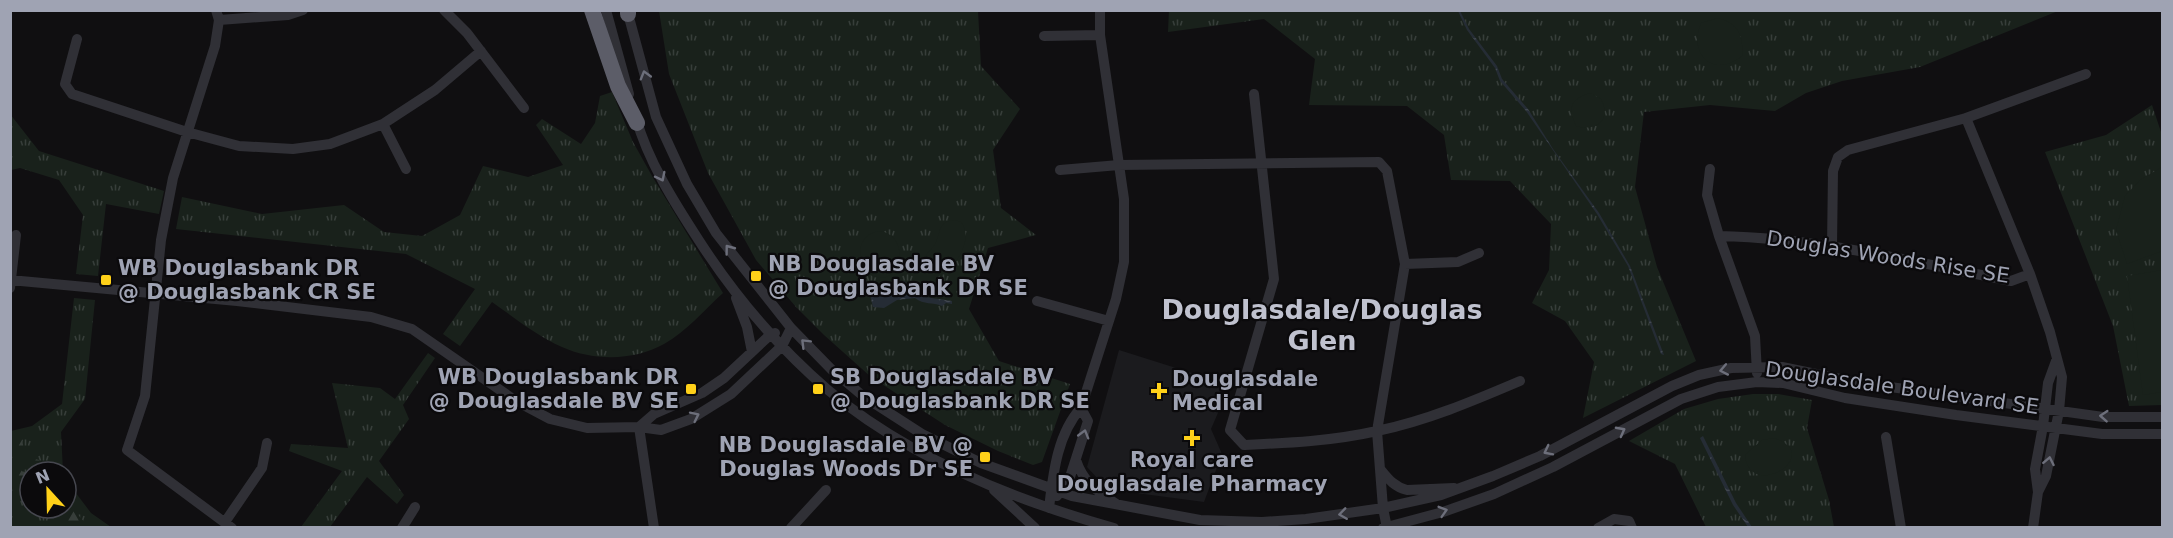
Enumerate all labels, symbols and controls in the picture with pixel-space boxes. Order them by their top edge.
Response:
one-way arrow [640,70,652,81]
one-way arrow [654,170,665,181]
street label: Douglas Woods Rise SE [1765,226,2011,288]
one-way arrow [725,245,736,256]
place label: NB Douglasdale BV @ Douglasbank DR SE [768,252,1028,300]
place label: WB Douglasbank DR @ Douglasbank CR SE [118,256,376,304]
marker: NB Douglasdale BV @ Douglasbank DR SE [749,269,763,283]
marker: WB Douglasbank DR @ Douglasbank CR SE [99,273,113,287]
district label: Douglasdale/Douglas Glen [1161,294,1483,356]
one-way arrow [802,339,813,350]
street label: Douglasdale Boulevard SE [1763,357,2041,419]
one-way arrow [1720,363,1730,376]
place label: WB Douglasbank DR @ Douglasdale BV SE [429,365,679,413]
place label: SB Douglasdale BV @ Douglasbank DR SE [830,365,1090,413]
place label: Douglasdale Medical [1172,367,1318,415]
marker: WB Douglasbank DR @ Douglasdale BV SE [684,382,698,396]
marker: SB Douglasdale BV @ Douglasbank DR SE [811,382,825,396]
marker: Douglasdale Medical [1150,382,1168,400]
one-way arrow [2100,410,2109,423]
one-way arrow [688,412,699,423]
one-way arrow [1614,427,1625,438]
one-way arrow [1077,429,1089,440]
marker: Royal care Douglasdale Pharmacy [1185,431,1199,445]
place label: NB Douglasdale BV @ Douglas Woods Dr SE [719,433,973,481]
one-way arrow [1544,444,1555,456]
place label: Royal care Douglasdale Pharmacy [1057,448,1328,496]
marker: NB Douglasdale BV @ Douglas Woods Dr SE [978,450,992,464]
one-way arrow [2042,456,2055,466]
north arrow [18,460,78,520]
text: N [33,465,52,488]
one-way arrow [1437,506,1448,518]
one-way arrow [1338,508,1347,520]

